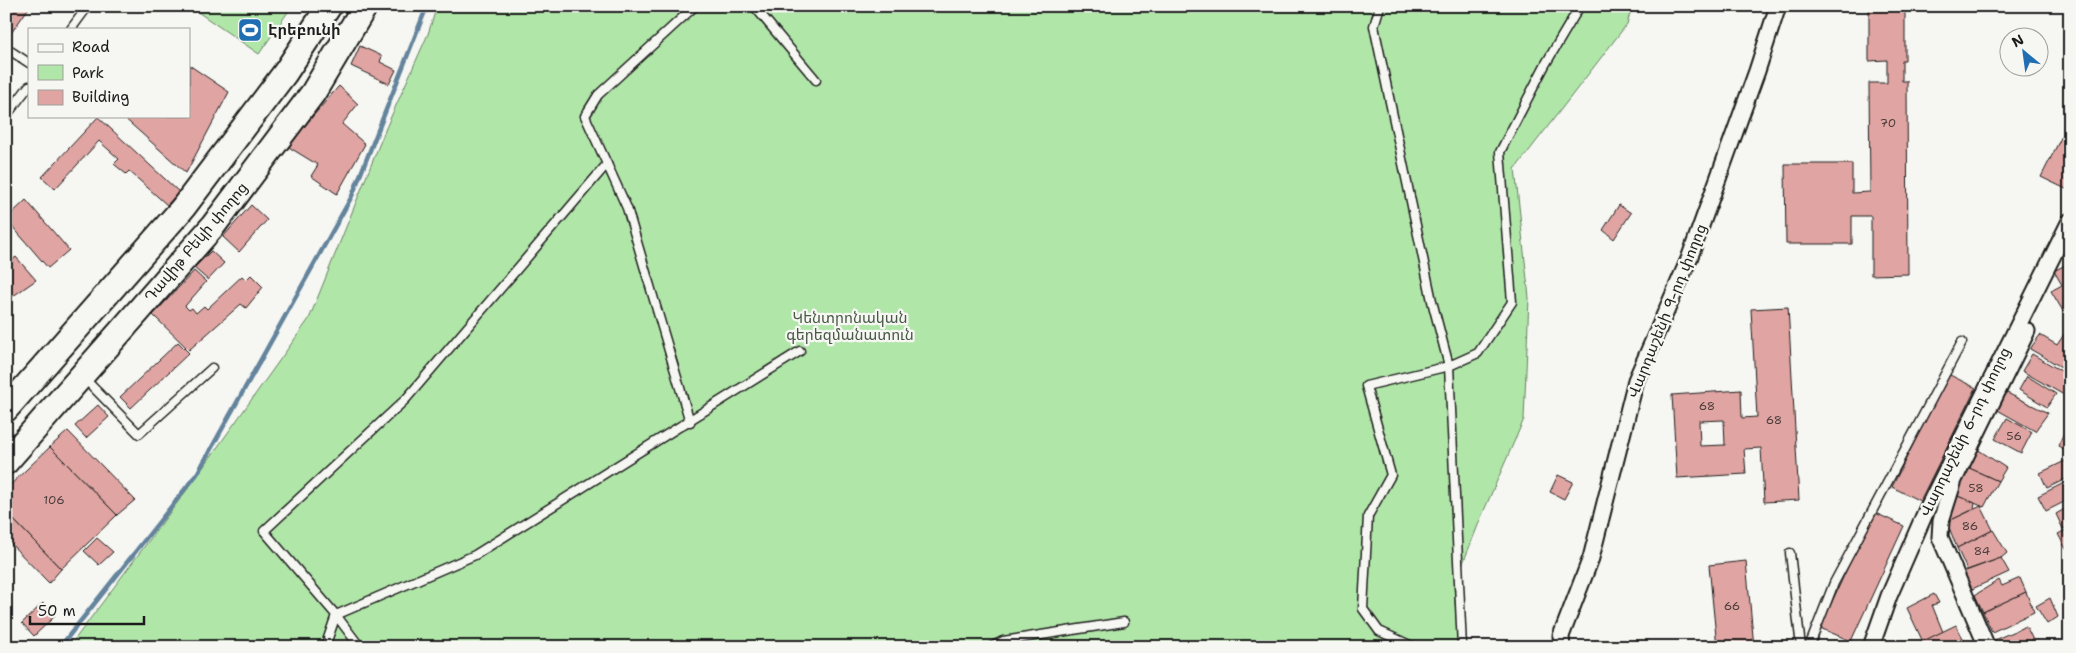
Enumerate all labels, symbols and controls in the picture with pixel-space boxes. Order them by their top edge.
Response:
sports icon: Էրեբունի [237,17,263,43]
place label: Էրեբունի [268,20,341,40]
legend [28,28,190,118]
north arrow [1998,28,2048,78]
text: N [2008,30,2027,51]
text: Road [72,37,110,57]
text: Park [72,63,104,83]
text: Building [72,87,129,107]
house number: 70 [1880,115,1896,131]
street label: Դավիթ Բեկի փողոց [140,178,252,306]
street label: Վարդաշենի 9-րդ փողոց [1623,221,1711,401]
park label: Կենտրոնական գերեզմանատուն [786,308,914,345]
street label: Վարդաշենի 6-րդ փողոց [1915,344,2015,520]
house number: 68 [1699,398,1715,414]
house number: 68 [1766,412,1782,428]
house number: 56 [2006,428,2022,444]
house number: 58 [1968,480,1984,496]
house number: 106 [43,492,65,508]
house number: 86 [1962,518,1978,534]
house number: 84 [1974,543,1990,559]
scale bar [30,593,144,625]
house number: 66 [1724,598,1740,614]
text: 50 m [38,601,76,621]

